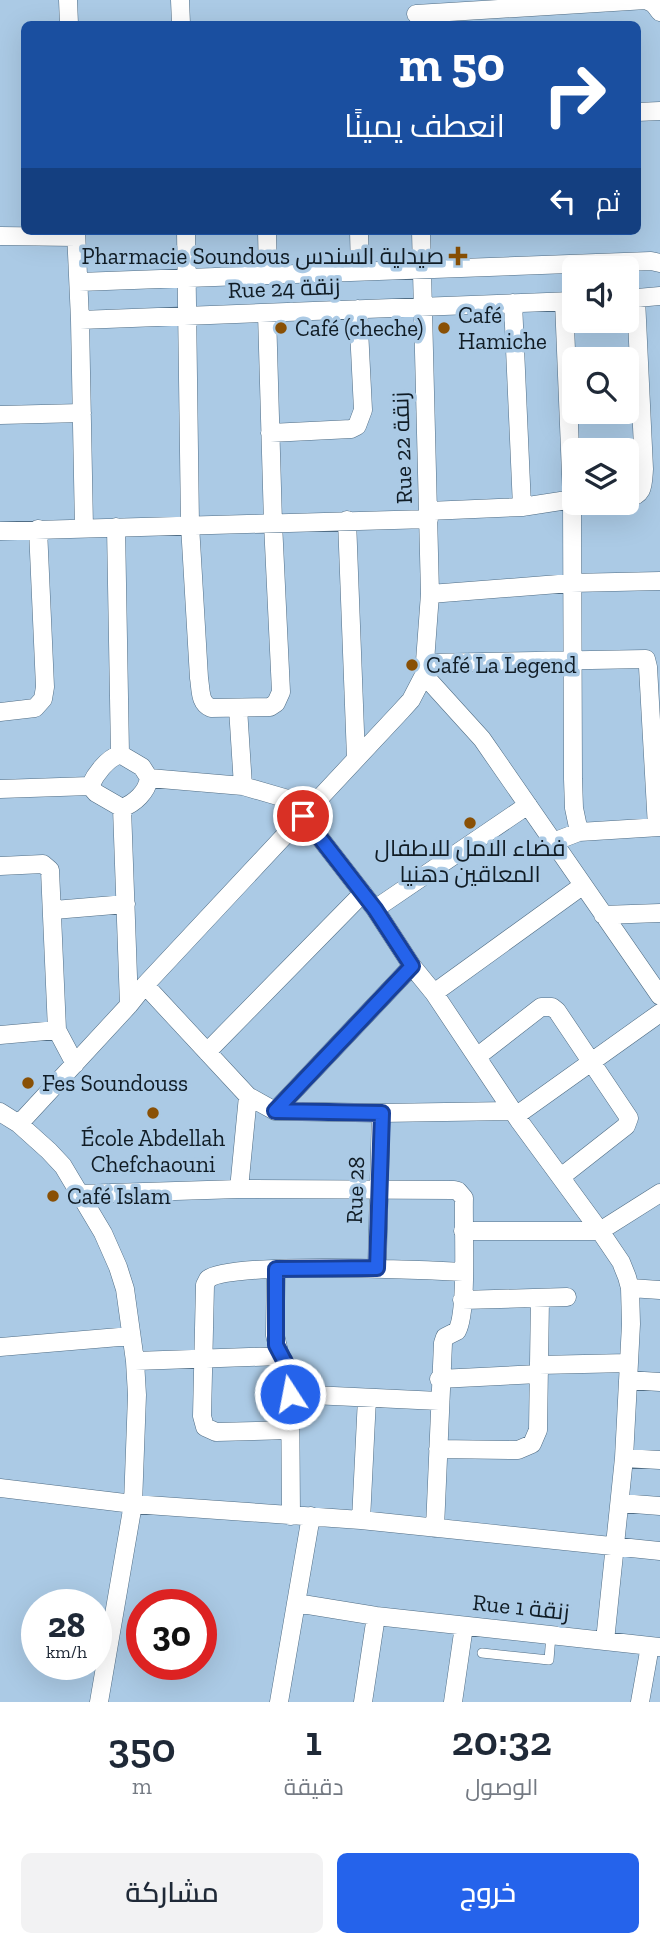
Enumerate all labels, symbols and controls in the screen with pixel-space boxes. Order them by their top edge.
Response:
text: 50 m [399,35,505,94]
icon: right [529,49,620,140]
text: انعطف يمينًا [344,107,505,145]
icon: left [544,182,582,220]
text: ثم [596,186,620,218]
place label: Pharmacie Soundous صيدلية السندس [82,242,444,270]
marker: Pharmacie Soundous صيدلية السندس [450,248,466,264]
map controls [562,256,639,515]
button: sound [562,256,639,333]
street label: Rue 24 زنقة [227,272,341,304]
place label: Café Hamiche [458,301,547,355]
place label: Café (cheche) [295,314,423,342]
marker: Café (cheche) [273,320,289,336]
marker: Café Hamiche [436,320,452,336]
button: search [562,347,639,424]
street label: Rue 22 زنقة [386,391,418,505]
button: layers [562,438,639,515]
place label: Café La Legend [426,651,577,679]
marker: Café La Legend [404,657,420,673]
pin [273,786,333,846]
icon: arrive [284,797,322,835]
marker: فضاء الامل للاطفال المعاقين دهنيا [462,815,478,831]
place label: فضاء الامل للاطفال المعاقين دهنيا [375,834,565,888]
place label: Fes Soundouss [42,1069,188,1097]
marker: Fes Soundouss [20,1075,36,1091]
marker: École Abdellah Chefchaouni [145,1105,161,1121]
place label: École Abdellah Chefchaouni [81,1124,225,1178]
street label: Rue 28 [340,1156,370,1224]
place label: Café Islam [67,1182,171,1210]
marker: Café Islam [45,1188,61,1204]
position arrow [253,1357,327,1431]
street label: Rue 1 زنقة [471,1588,571,1626]
speed limit sign: 30 [126,1589,217,1680]
text: 28 [48,1604,85,1646]
text: km/h [46,1641,87,1663]
text: 1 [305,1715,322,1766]
text: 20:32 [452,1715,552,1766]
text: 350 [108,1722,176,1773]
text: m [132,1772,152,1800]
text: دقيقة [284,1773,344,1801]
text: الوصول [465,1773,538,1801]
button: مشاركة [21,1853,323,1933]
button: خروج [337,1853,639,1933]

